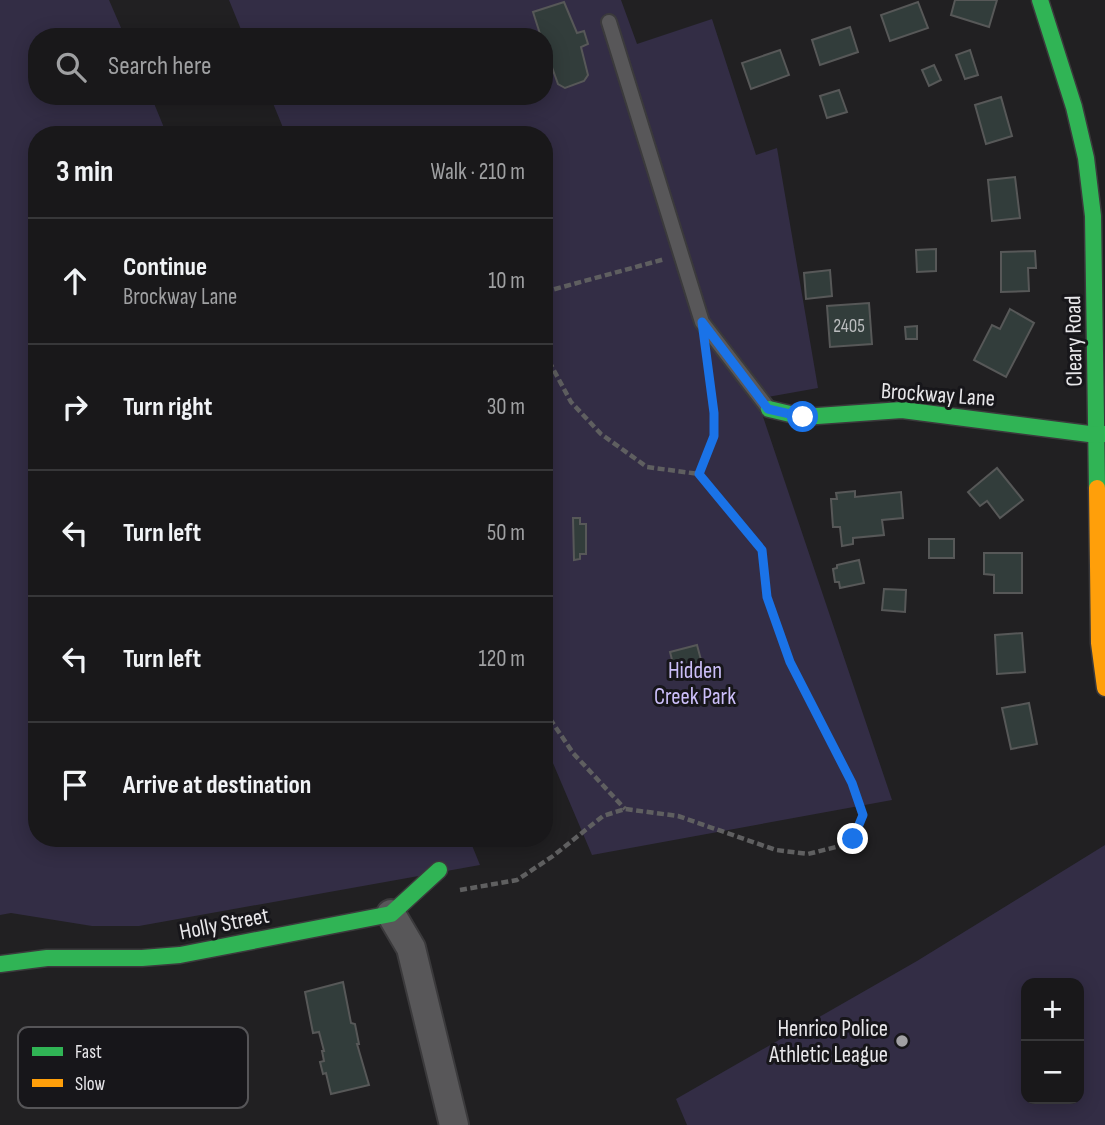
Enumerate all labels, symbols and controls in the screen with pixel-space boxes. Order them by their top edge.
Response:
search box [28,28,553,105]
icon: search [52,48,90,86]
text: Search here [108,51,211,82]
text: 3 min [56,154,113,190]
text: Walk · 210 m [431,158,525,186]
text: Continue [123,252,207,283]
icon: ahead [56,262,94,300]
text: 10 m [488,267,525,295]
text: Brockway Lane [123,283,237,311]
street label: Cleary Road [1059,295,1089,387]
house number: 2405 [833,315,865,338]
street label: Brockway Lane [880,377,996,413]
icon: right [56,388,94,426]
text: Turn right [123,392,212,423]
text: 30 m [487,393,525,421]
route start [787,401,818,432]
icon: left [56,514,94,552]
text: Turn left [123,518,201,549]
text: 50 m [487,519,525,547]
icon: left [56,640,94,678]
text: Turn left [123,644,201,675]
text: 120 m [479,645,525,673]
park label: Hidden Creek Park [654,657,736,711]
icon: arrive [56,766,94,804]
text: Arrive at destination [123,770,311,801]
route end [837,823,868,854]
street label: Holly Street [177,902,271,946]
map controls [1021,978,1084,1104]
button: + [1021,978,1084,1041]
place label: Henrico Police Athletic League [768,1015,888,1069]
legend [18,1027,248,1108]
marker: Henrico Police Athletic League [894,1033,910,1049]
text: Fast [75,1041,102,1064]
button: − [1021,1041,1084,1104]
text: Slow [75,1073,105,1096]

